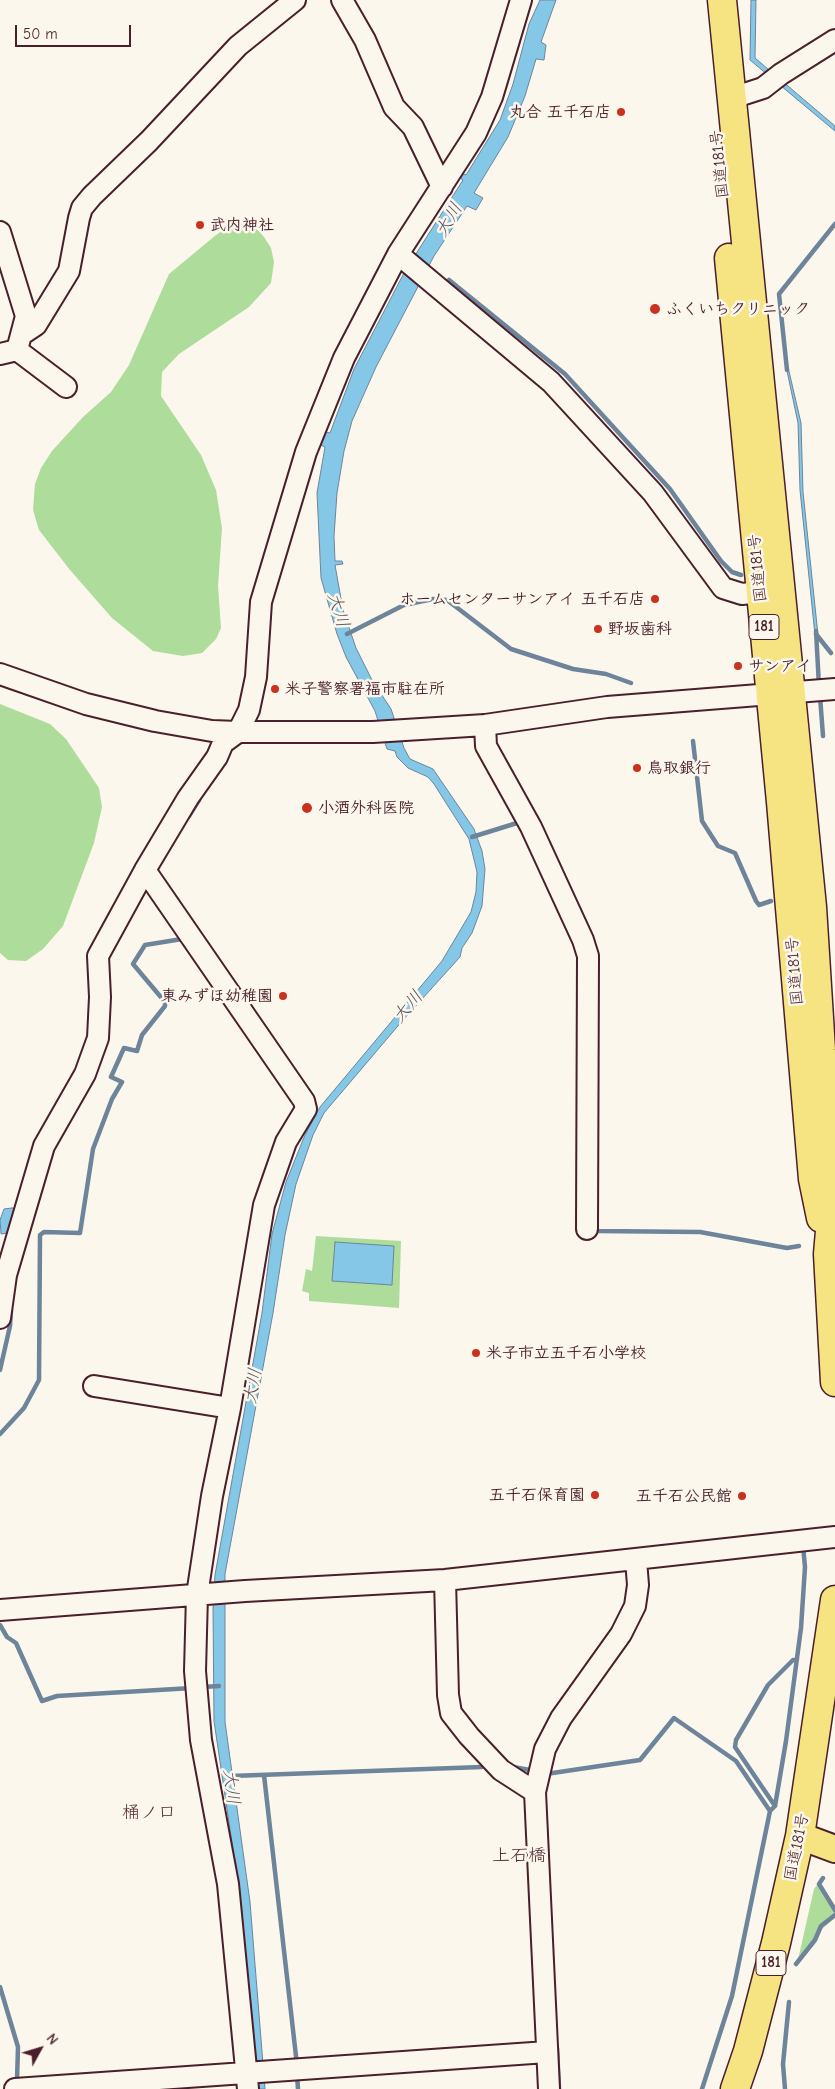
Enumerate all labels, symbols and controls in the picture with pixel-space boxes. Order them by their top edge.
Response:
scale bar [18,15,134,47]
text: 50 m [23,25,58,43]
place label: 丸合 五千石店 [509,102,611,122]
marker: 丸合 五千石店 [615,106,627,118]
street label: 国道181号 [707,129,733,199]
water label: 大川 [431,199,467,241]
place label: 武内神社 [210,215,274,235]
marker: 武内神社 [194,219,206,231]
place label: ふくいちクリニック [666,299,810,319]
marker: ふくいちクリニック [648,302,662,316]
street label: 国道181号 [745,533,771,603]
place label: ホームセンターサンアイ 五千石店 [399,589,645,609]
water label: 大川 [322,590,354,630]
marker: ホームセンターサンアイ 五千石店 [649,593,661,605]
road number: 181 [749,614,779,640]
place label: 野坂歯科 [608,619,672,639]
marker: 野坂歯科 [592,623,604,635]
place label: サンアイ [748,656,812,676]
marker: サンアイ [732,660,744,672]
place label: 米子警察署福市駐在所 [285,679,445,699]
marker: 米子警察署福市駐在所 [269,683,281,695]
place label: 鳥取銀行 [647,758,711,778]
marker: 鳥取銀行 [631,762,643,774]
place label: 小酒外科医院 [318,798,414,818]
marker: 小酒外科医院 [300,801,314,815]
street label: 国道181号 [782,936,808,1006]
place label: 東みずほ幼稚園 [161,986,273,1006]
water label: 大川 [388,986,428,1028]
marker: 東みずほ幼稚園 [277,990,289,1002]
place label: 米子市立五千石小学校 [486,1343,646,1363]
marker: 米子市立五千石小学校 [470,1347,482,1359]
water label: 大川 [239,1366,267,1406]
place label: 五千石保育園 [489,1485,585,1505]
place label: 五千石公民館 [636,1486,732,1506]
marker: 五千石保育園 [589,1489,601,1501]
marker: 五千石公民館 [736,1490,748,1502]
water label: 大川 [218,1768,244,1806]
district label: 桶ノ口 [122,1802,176,1824]
street label: 国道181号 [781,1811,813,1883]
district label: 上石橋 [492,1845,546,1867]
road number: 181 [756,1950,786,1976]
north arrow [15,2024,65,2074]
text: N [43,2030,62,2048]

